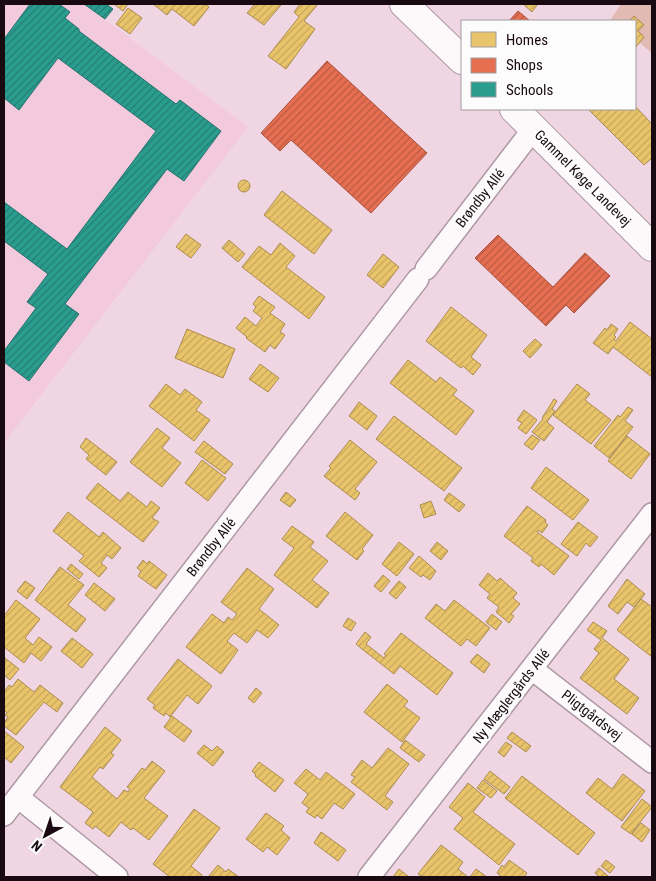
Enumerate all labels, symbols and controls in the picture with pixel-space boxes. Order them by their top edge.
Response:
legend [461,20,636,110]
text: Homes [506,31,548,49]
text: Shops [506,56,543,74]
text: Schools [506,81,553,99]
street label: Gammel Køge Landevej [532,127,634,229]
street label: Brøndby Allé [452,165,508,230]
street label: Brøndby Allé [183,514,239,579]
street label: Ny Mæglergårds Allé [469,646,553,746]
street label: Pligtgårdsvej [559,687,625,743]
north arrow [20,811,70,861]
text: N [28,837,45,855]

